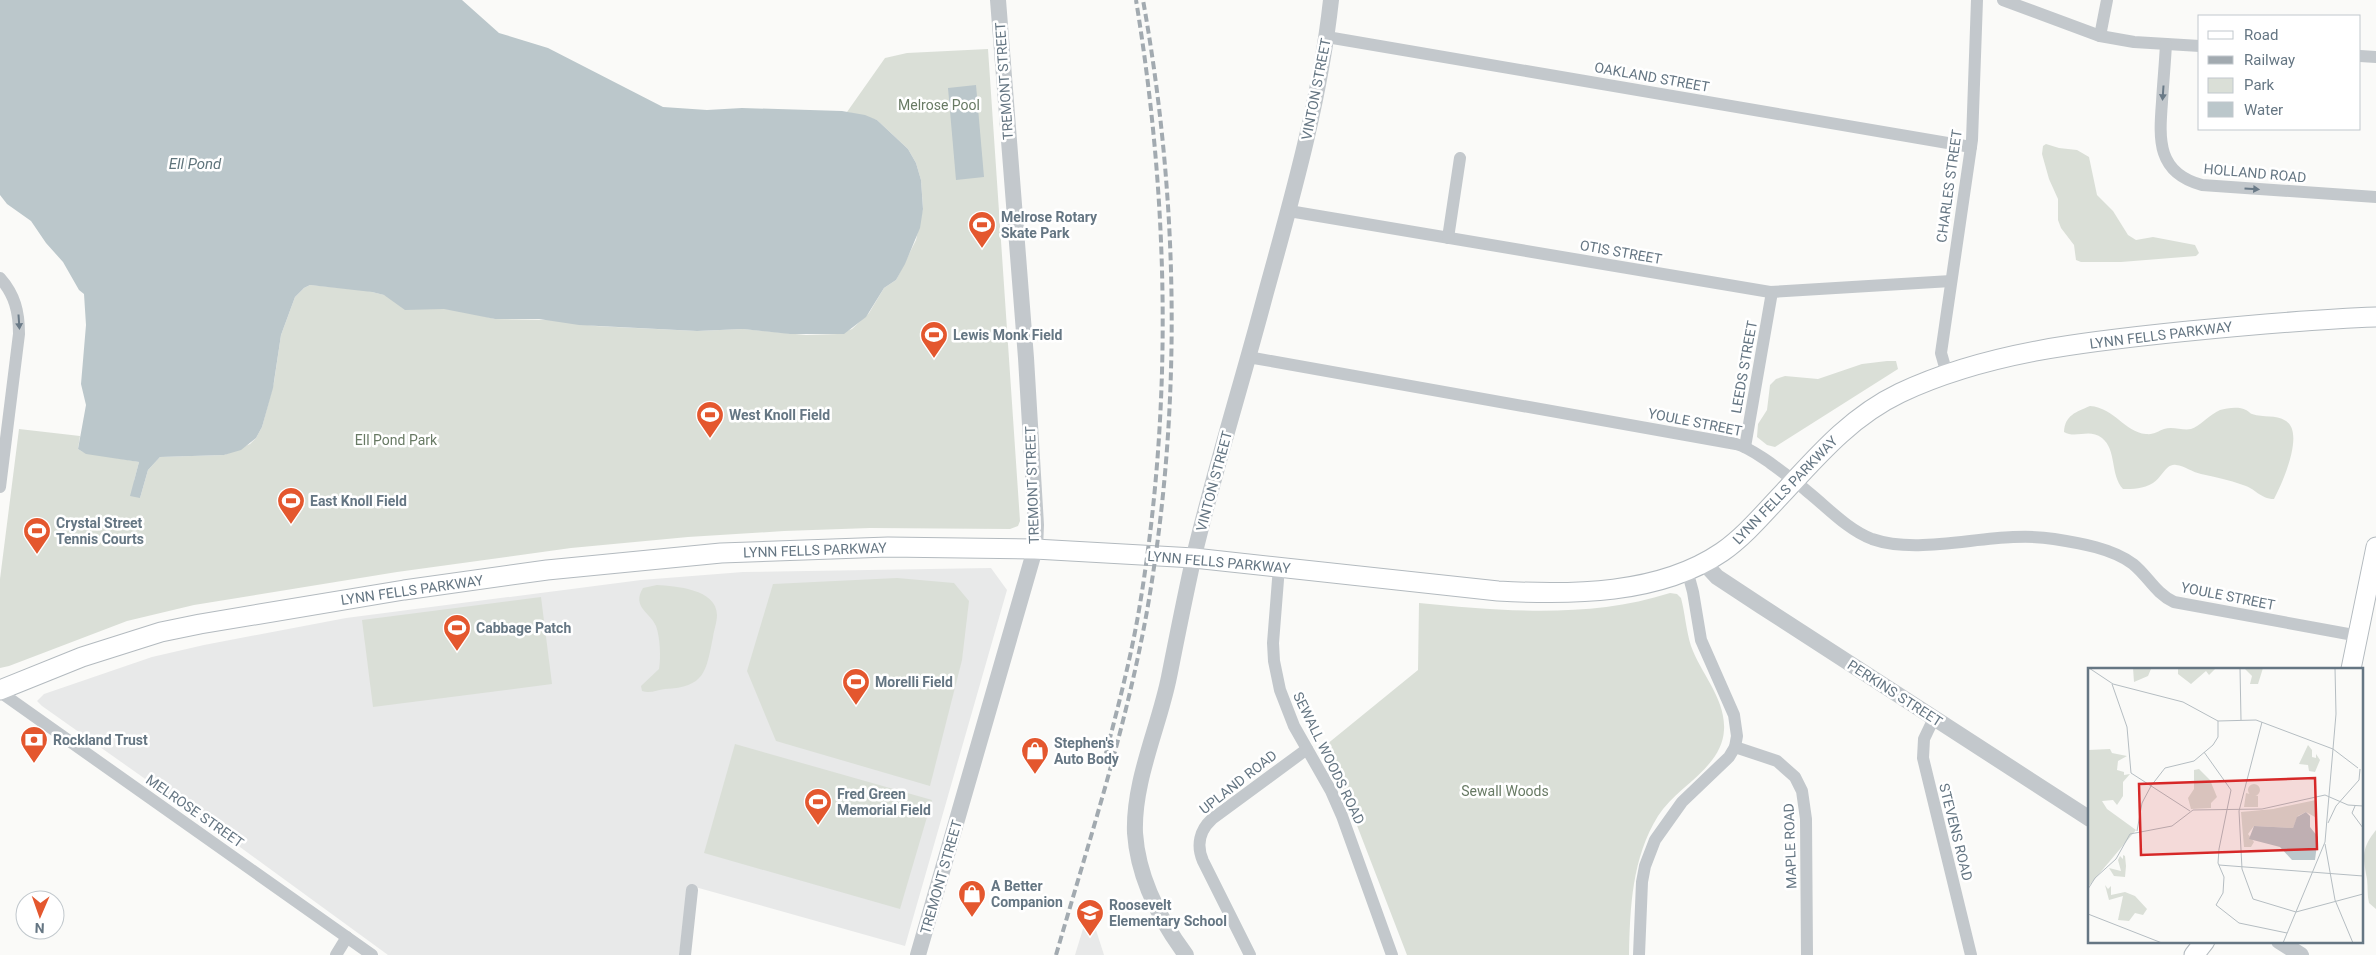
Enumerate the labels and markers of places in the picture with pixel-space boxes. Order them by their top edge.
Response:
place label: Melrose Rotary Skate Park [1001,209,1098,241]
sports icon: Melrose Rotary Skate Park [967,210,997,249]
sports icon: Lewis Monk Field [919,320,949,359]
place label: Lewis Monk Field [953,327,1062,343]
sports icon: West Knoll Field [695,400,725,439]
place label: West Knoll Field [729,407,830,423]
sports icon: East Knoll Field [276,486,306,525]
place label: East Knoll Field [310,493,407,509]
place label: Crystal Street Tennis Courts [56,515,144,547]
sports icon: Crystal Street Tennis Courts [22,516,52,555]
sports icon: Cabbage Patch [442,613,472,652]
place label: Cabbage Patch [476,620,571,636]
sports icon: Morelli Field [841,667,871,706]
place label: Morelli Field [875,674,953,690]
bank icon: Rockland Trust [19,725,49,764]
place label: Rockland Trust [53,732,148,748]
place label: Stephen's Auto Body [1054,735,1120,767]
shop icon: Stephen's Auto Body [1020,736,1050,775]
place label: Fred Green Memorial Field [837,786,931,818]
sports icon: Fred Green Memorial Field [803,787,833,826]
place label: A Better Companion [991,878,1063,910]
shop icon: A Better Companion [957,879,987,918]
place label: Roosevelt Elementary School [1109,897,1227,929]
school or university icon: Roosevelt Elementary School [1075,898,1105,937]

